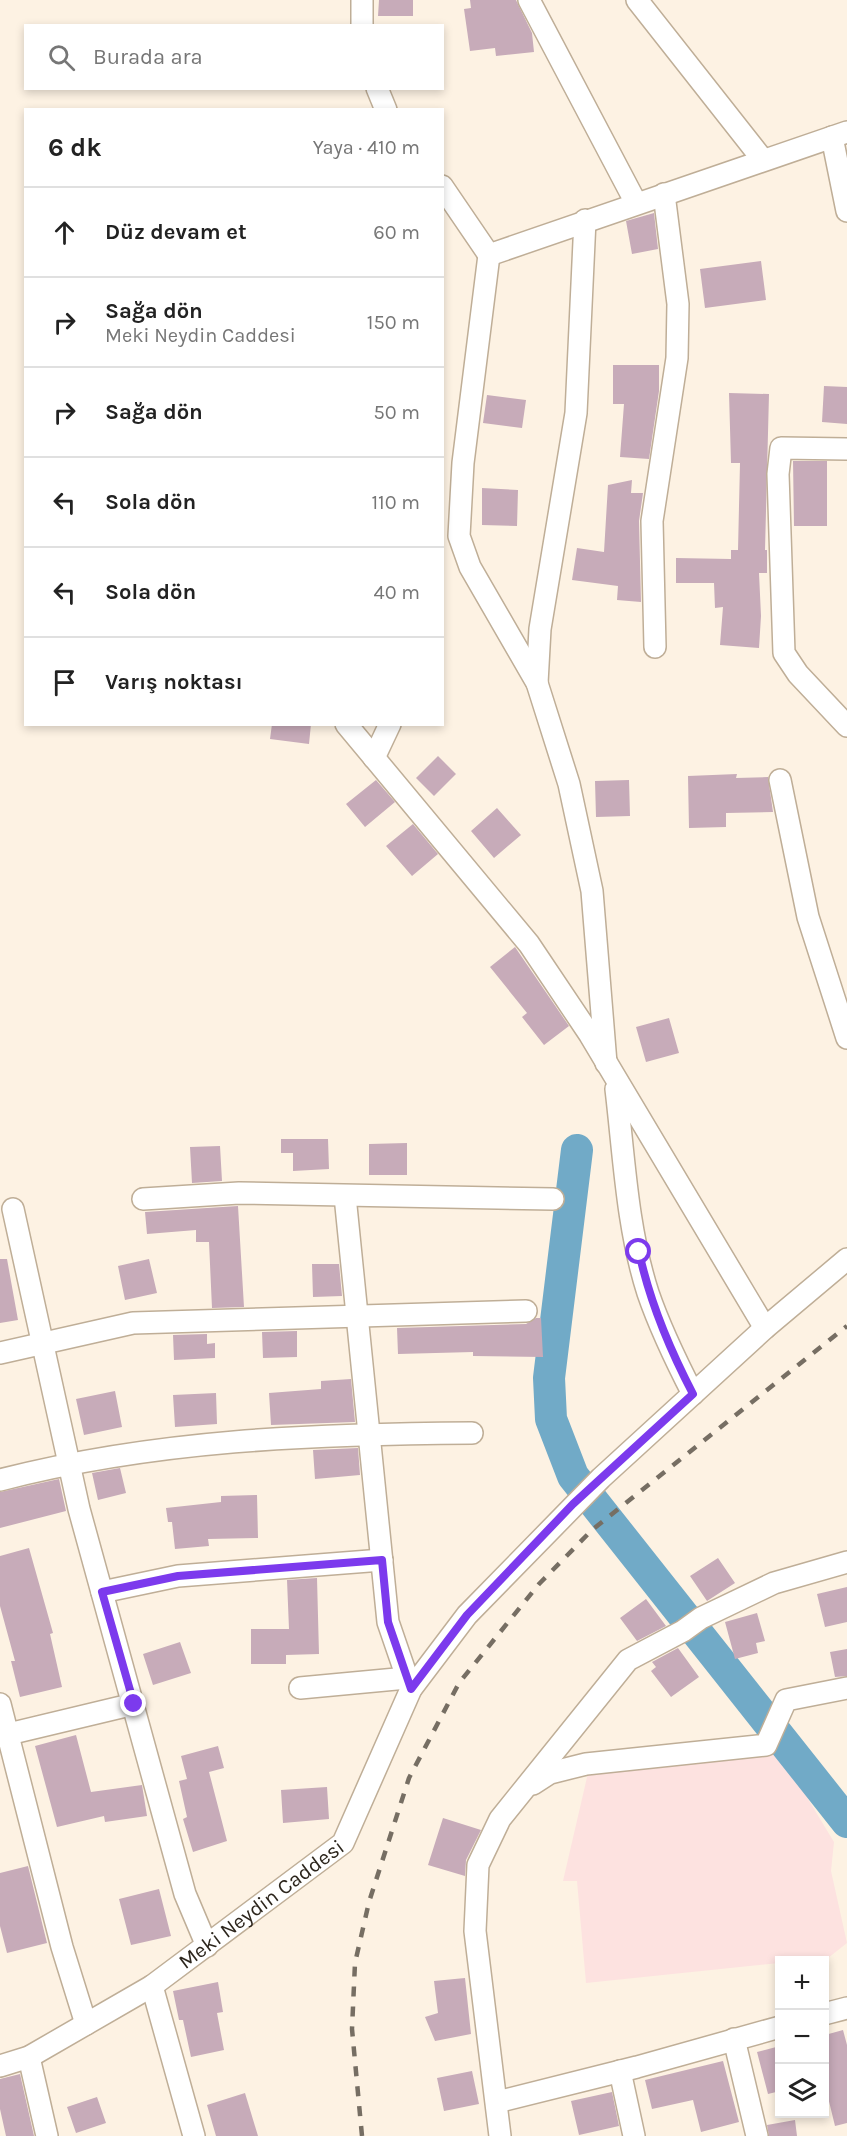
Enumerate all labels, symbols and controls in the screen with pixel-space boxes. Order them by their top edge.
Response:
search box [24,24,444,90]
icon: search [45,41,78,74]
text: Burada ara [93,44,203,70]
text: 6 dk [48,132,102,163]
text: Yaya · 410 m [313,136,420,159]
icon: ahead [48,216,81,249]
text: Düz devam et [105,219,247,245]
text: 60 m [373,221,420,244]
text: Sağa dön [105,298,203,324]
icon: right [48,306,81,339]
text: 150 m [367,311,420,334]
text: Meki Neydin Caddesi [105,324,296,347]
icon: right [48,396,81,429]
text: Sağa dön [105,399,203,425]
text: 50 m [373,401,420,424]
icon: left [48,486,81,519]
text: Sola dön [105,489,196,515]
text: 110 m [371,491,420,514]
icon: left [48,576,81,609]
text: Sola dön [105,579,196,605]
text: 40 m [374,581,420,604]
icon: arrive [48,666,81,699]
text: Varış noktası [105,669,243,695]
route start [625,1238,651,1264]
route end [120,1690,146,1716]
street label: Meki Neydin Caddesi [174,1834,349,1974]
map controls [775,1956,829,2118]
button: + [775,1956,829,2010]
button: − [775,2010,829,2064]
button: layers [775,2064,829,2118]

